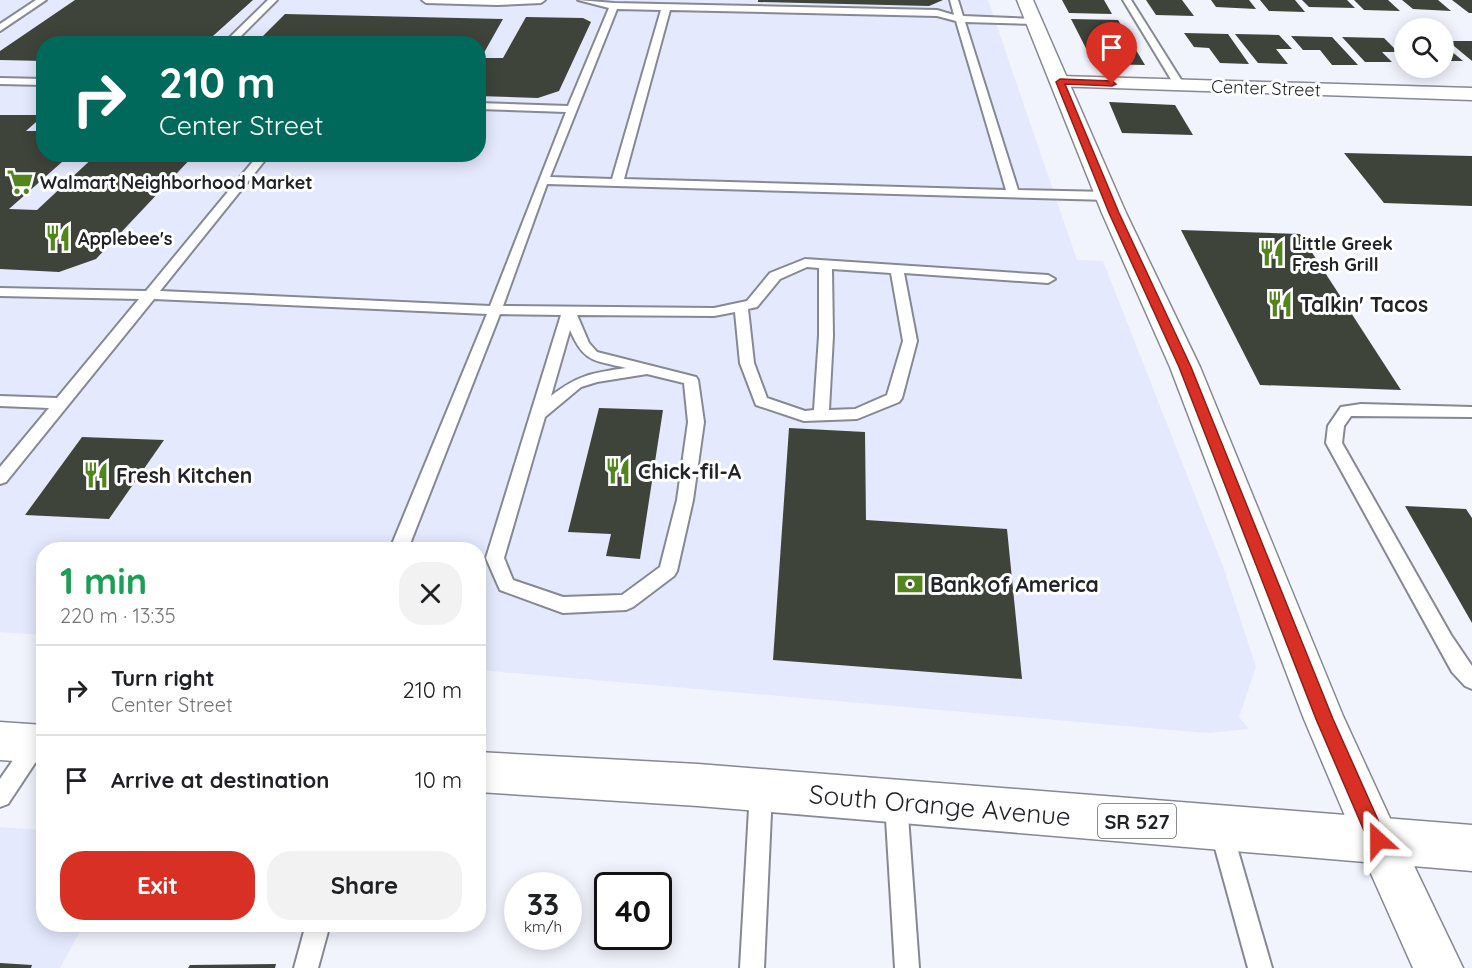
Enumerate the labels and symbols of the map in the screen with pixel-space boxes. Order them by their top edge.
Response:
pin [1086,22,1137,84]
street label: Center Street [1211,75,1321,101]
supermarket icon: Walmart Neighborhood Market [5,167,35,197]
place label: Walmart Neighborhood Market [40,171,313,194]
restaurant icon: Applebee's [43,223,73,253]
place label: Applebee's [78,227,173,250]
place label: Little Greek Fresh Grill [1292,232,1393,276]
restaurant icon: Little Greek Fresh Grill [1257,238,1287,268]
restaurant icon: Talkin' Tacos [1265,289,1295,319]
place label: Talkin' Tacos [1300,291,1428,317]
restaurant icon: Chick-fil-A [603,456,633,486]
place label: Chick-fil-A [638,458,742,484]
restaurant icon: Fresh Kitchen [81,460,111,490]
place label: Fresh Kitchen [116,462,252,488]
bank icon: Bank of America [895,569,925,599]
place label: Bank of America [930,571,1099,597]
street label: South Orange Avenue [808,777,1072,833]
road number: SR 527 [1098,804,1176,838]
position arrow [1346,808,1410,872]
speed limit sign: 40 [594,872,672,950]

